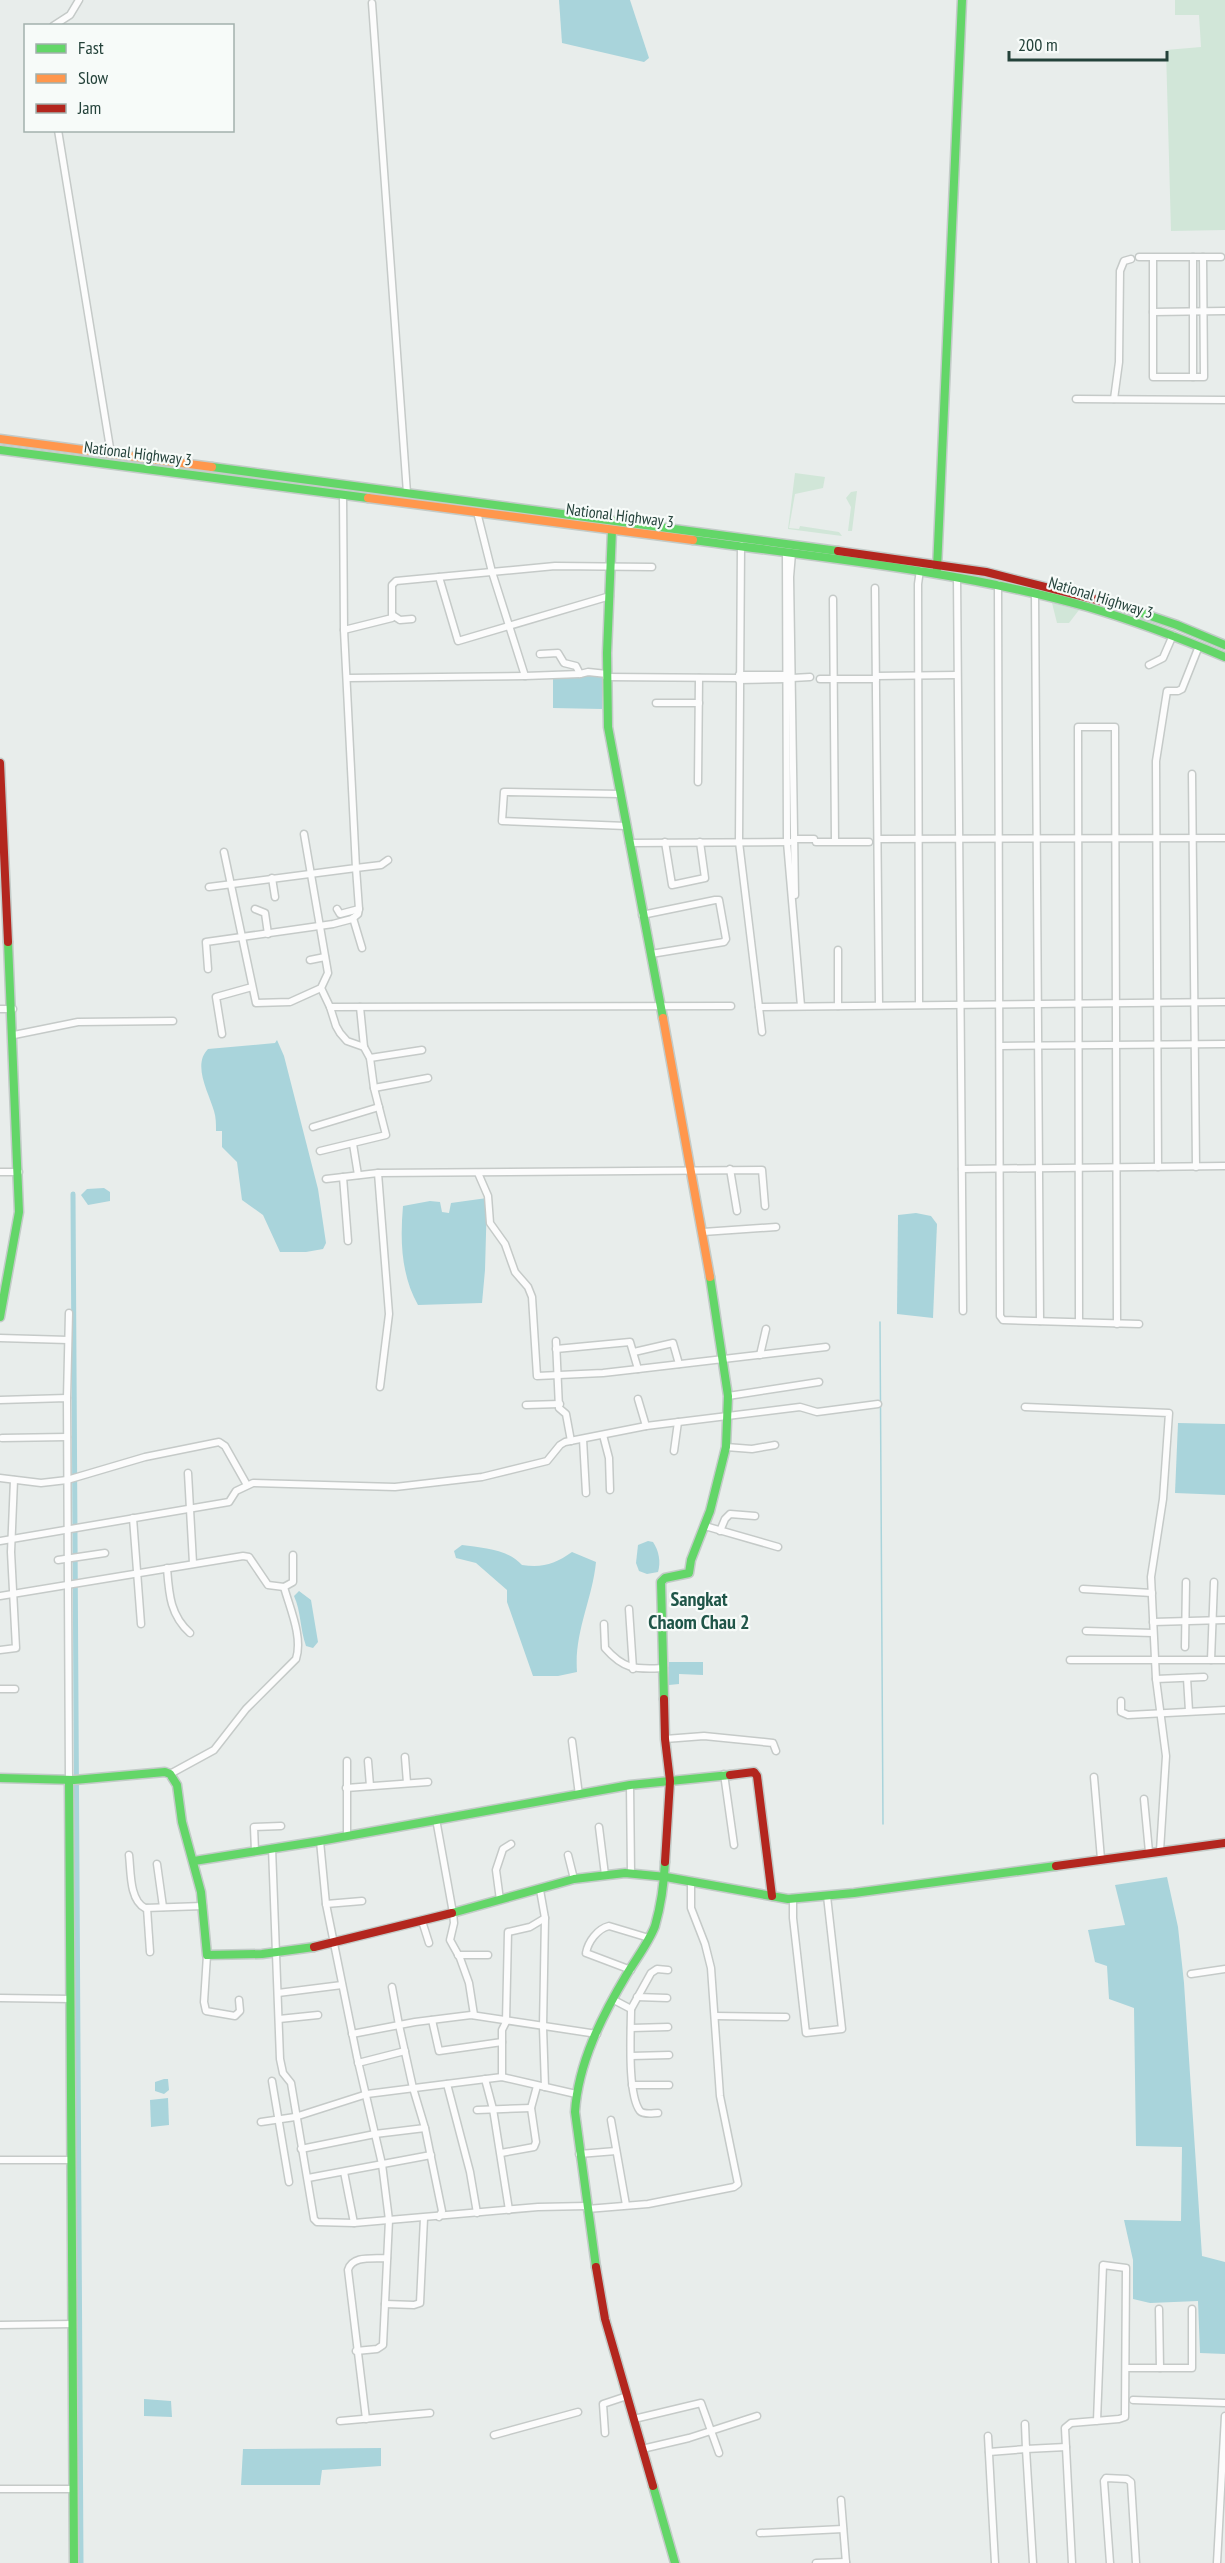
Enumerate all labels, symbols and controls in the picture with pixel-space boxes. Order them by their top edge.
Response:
legend [24,24,234,132]
scale bar [1009,24,1166,62]
text: 200 m [1018,33,1058,56]
text: Fast [78,36,104,59]
text: Slow [78,66,109,89]
text: Jam [77,96,101,119]
street label: National Highway 3 [83,436,193,470]
street label: National Highway 3 [565,498,675,532]
street label: National Highway 3 [1046,572,1156,622]
district label: Sangkat Chaom Chau 2 [648,1586,750,1635]

